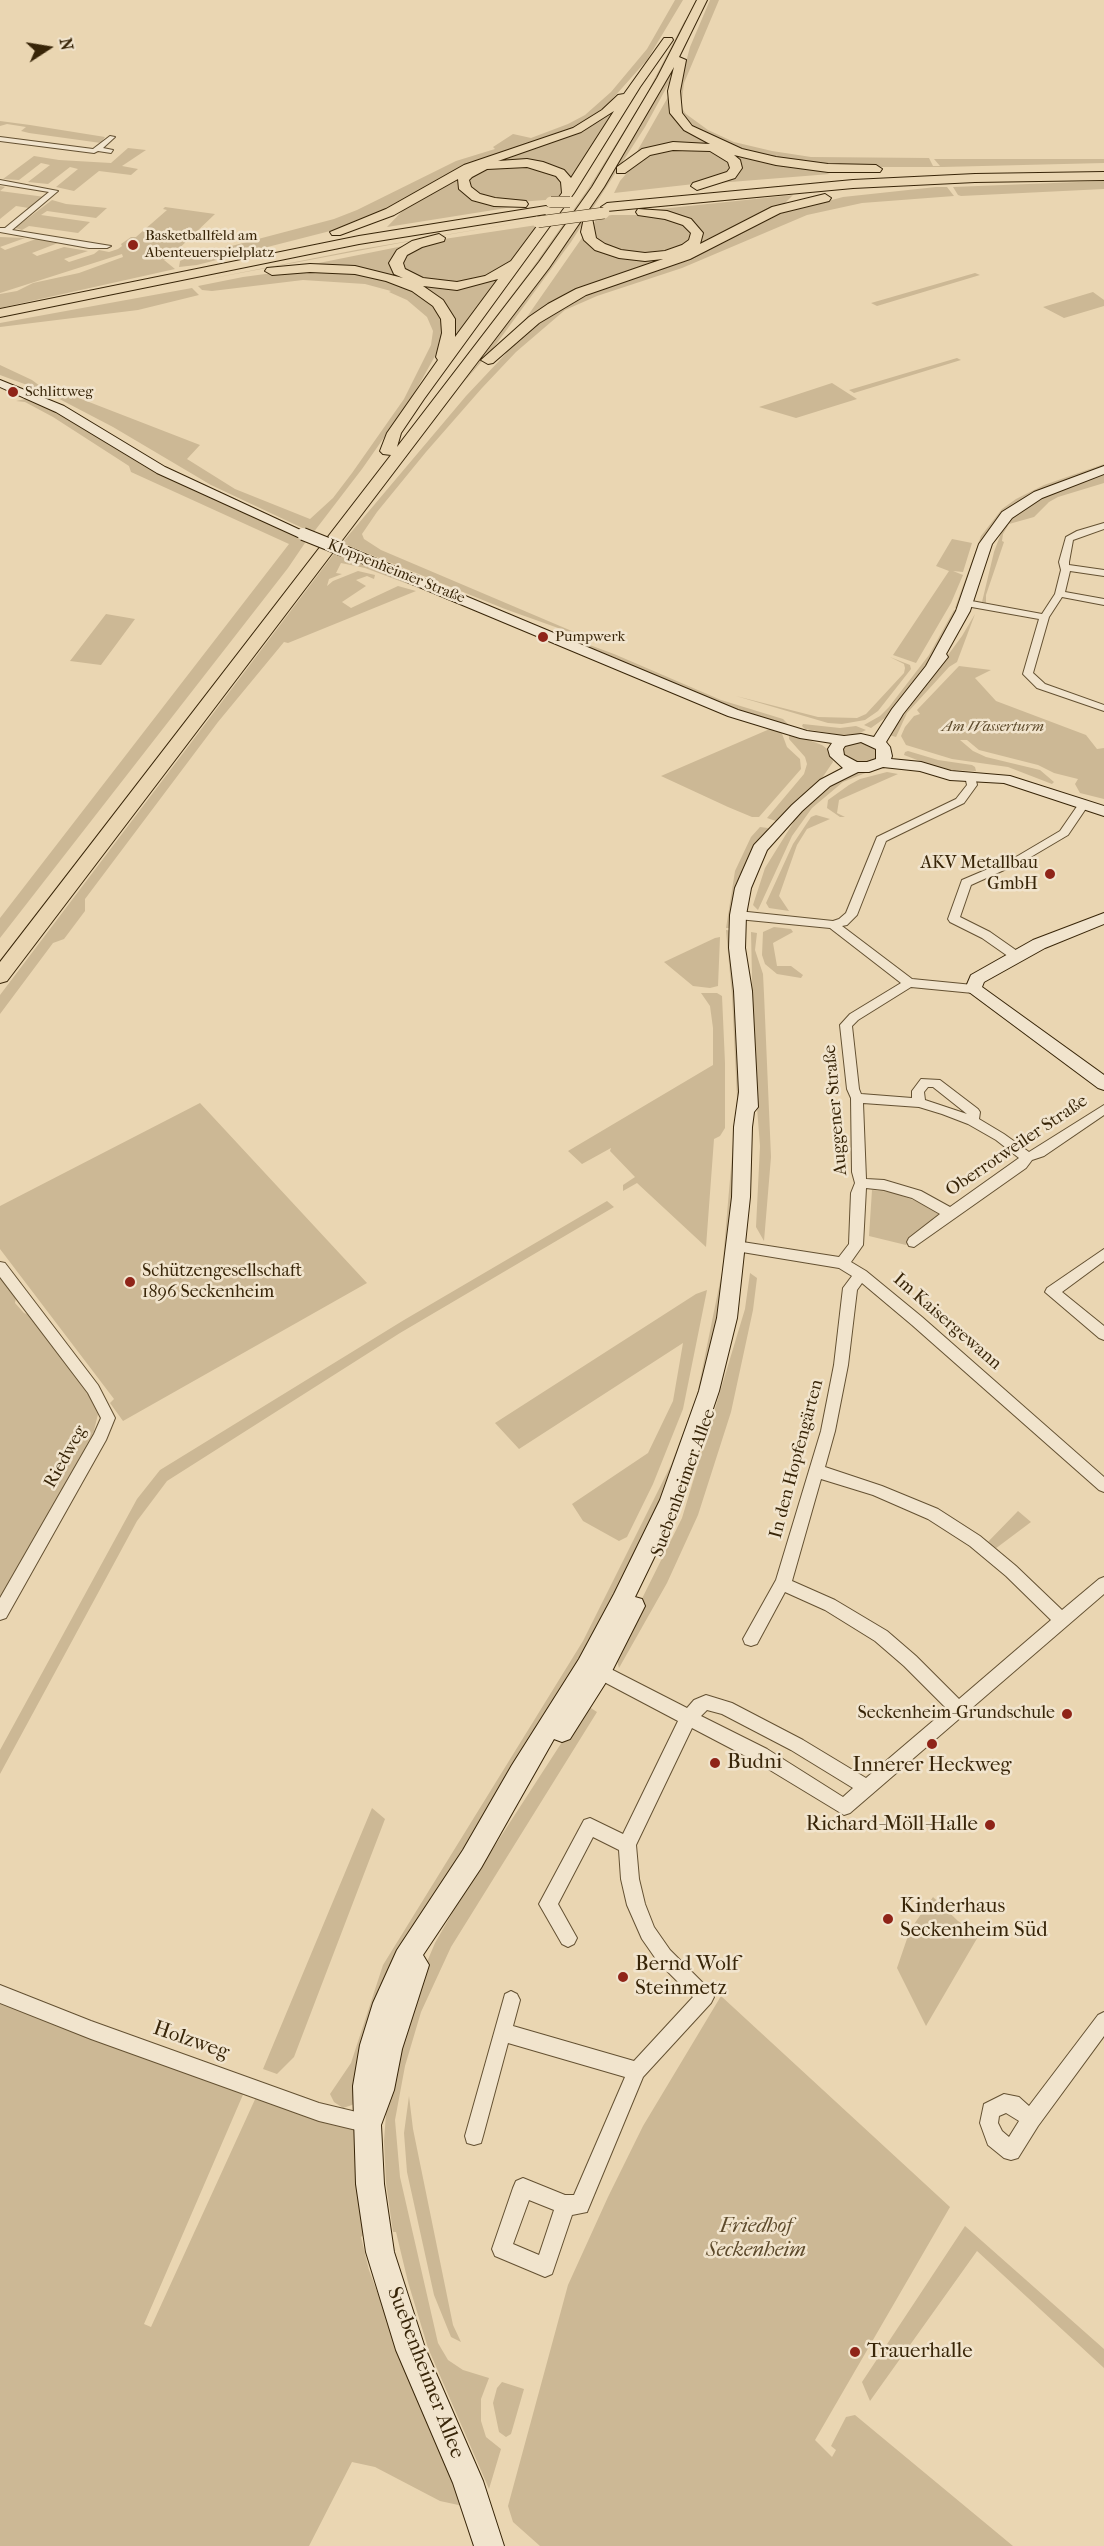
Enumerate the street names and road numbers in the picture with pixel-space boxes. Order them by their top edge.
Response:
street label: Kloppenheimer Straße [325,536,467,608]
street label: Auggener Straße [820,1044,852,1176]
street label: Oberrotweiler Straße [942,1091,1092,1201]
street label: Im Kaisergewann [888,1269,1006,1375]
street label: In den Hopfengärten [765,1377,829,1541]
street label: Suebenheimer Allee [647,1406,721,1560]
street label: Riedweg [40,1422,92,1492]
street label: Holzweg [150,2016,232,2066]
street label: Suebenheimer Allee [381,2284,469,2462]

